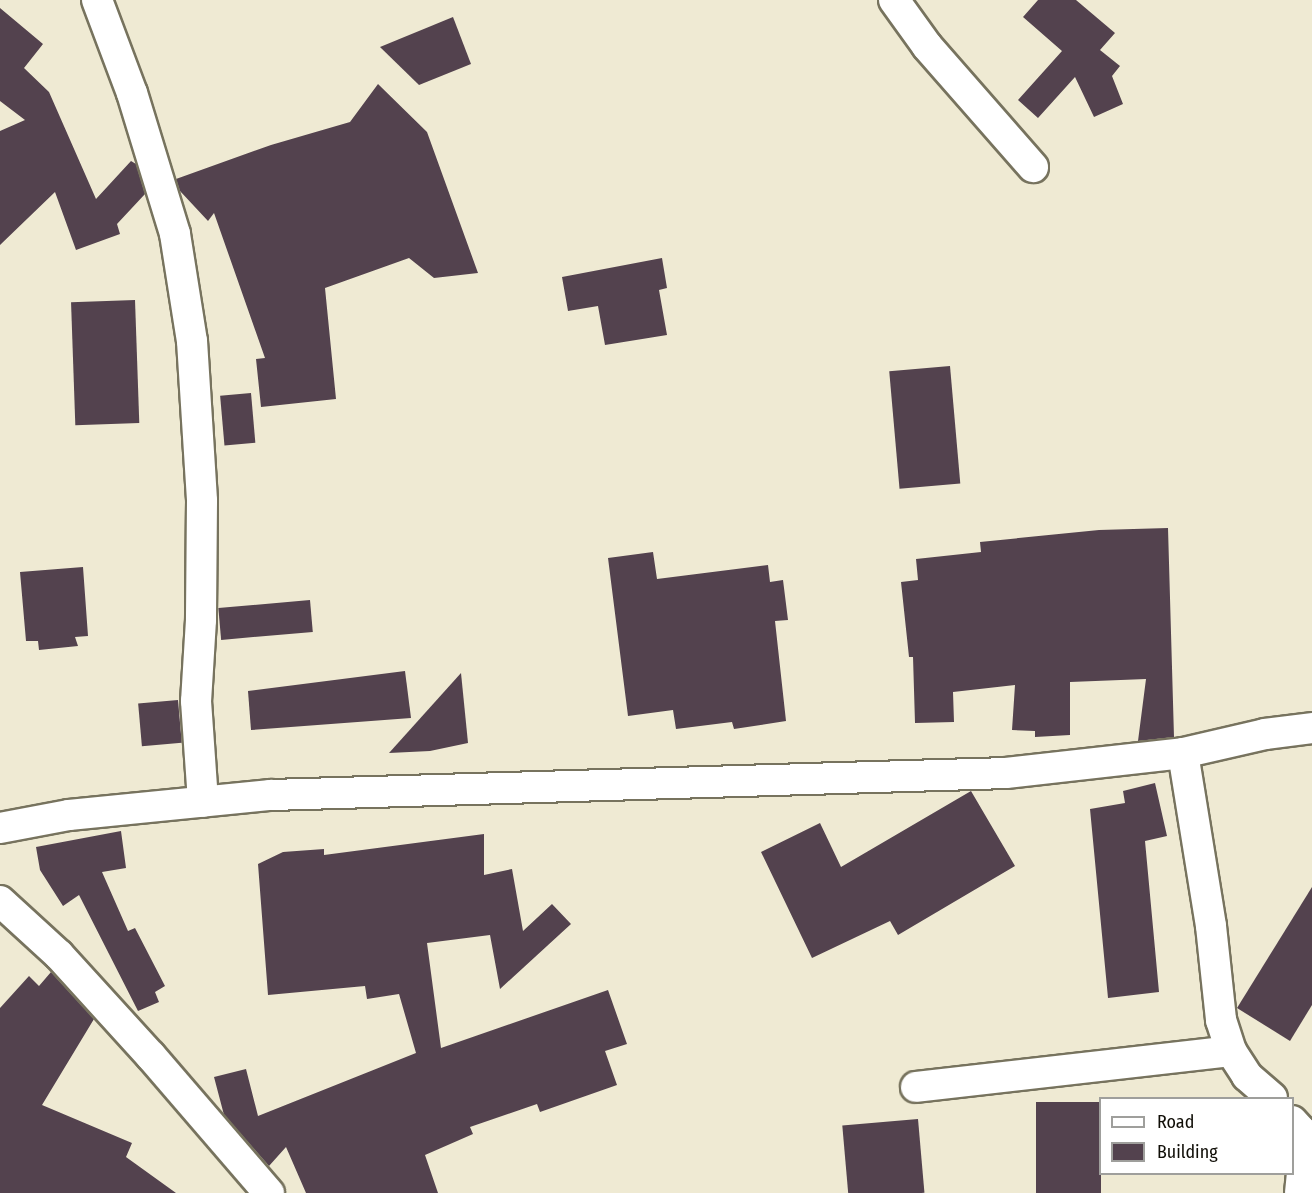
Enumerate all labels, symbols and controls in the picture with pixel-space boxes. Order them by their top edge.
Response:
legend [1099,1097,1294,1175]
text: Road [1157,1111,1194,1133]
text: Building [1157,1141,1218,1163]

